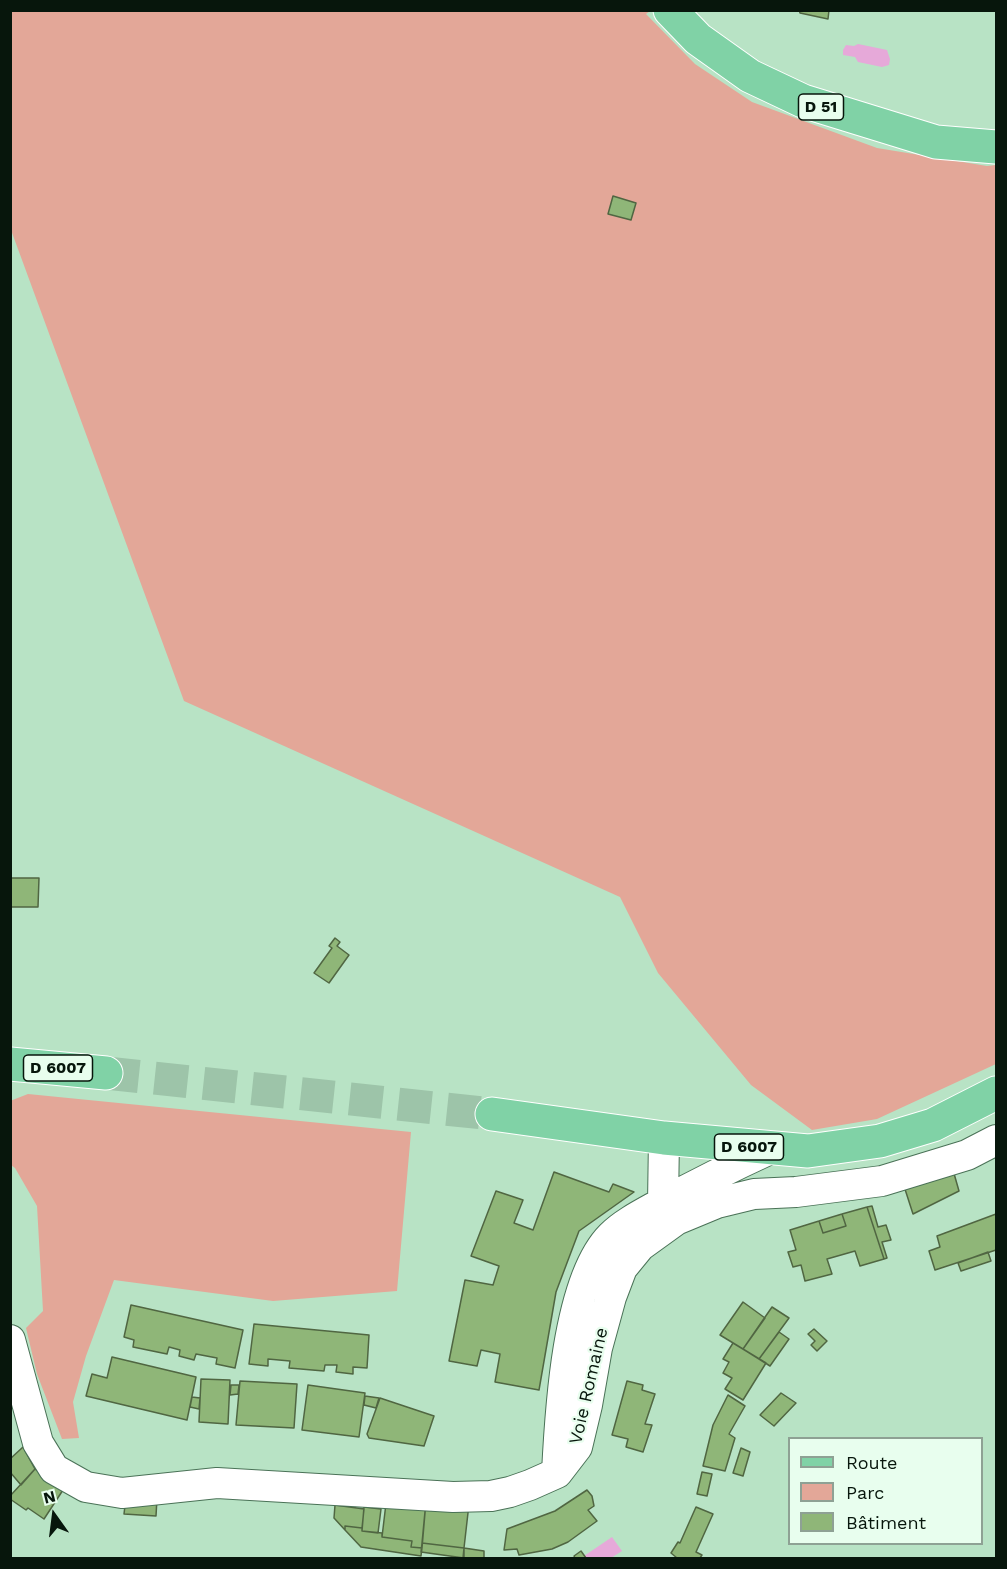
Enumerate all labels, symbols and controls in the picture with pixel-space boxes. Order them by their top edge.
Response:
road number: D 51 [798,94,844,120]
road number: D 6007 [23,1055,92,1081]
road number: D 6007 [714,1134,783,1160]
street label: Voie Romaine [565,1326,613,1446]
legend [788,1437,983,1545]
text: Route [846,1452,898,1473]
text: Parc [846,1482,884,1503]
north arrow [24,1485,84,1545]
text: N [41,1486,58,1508]
text: Bâtiment [846,1512,926,1533]

